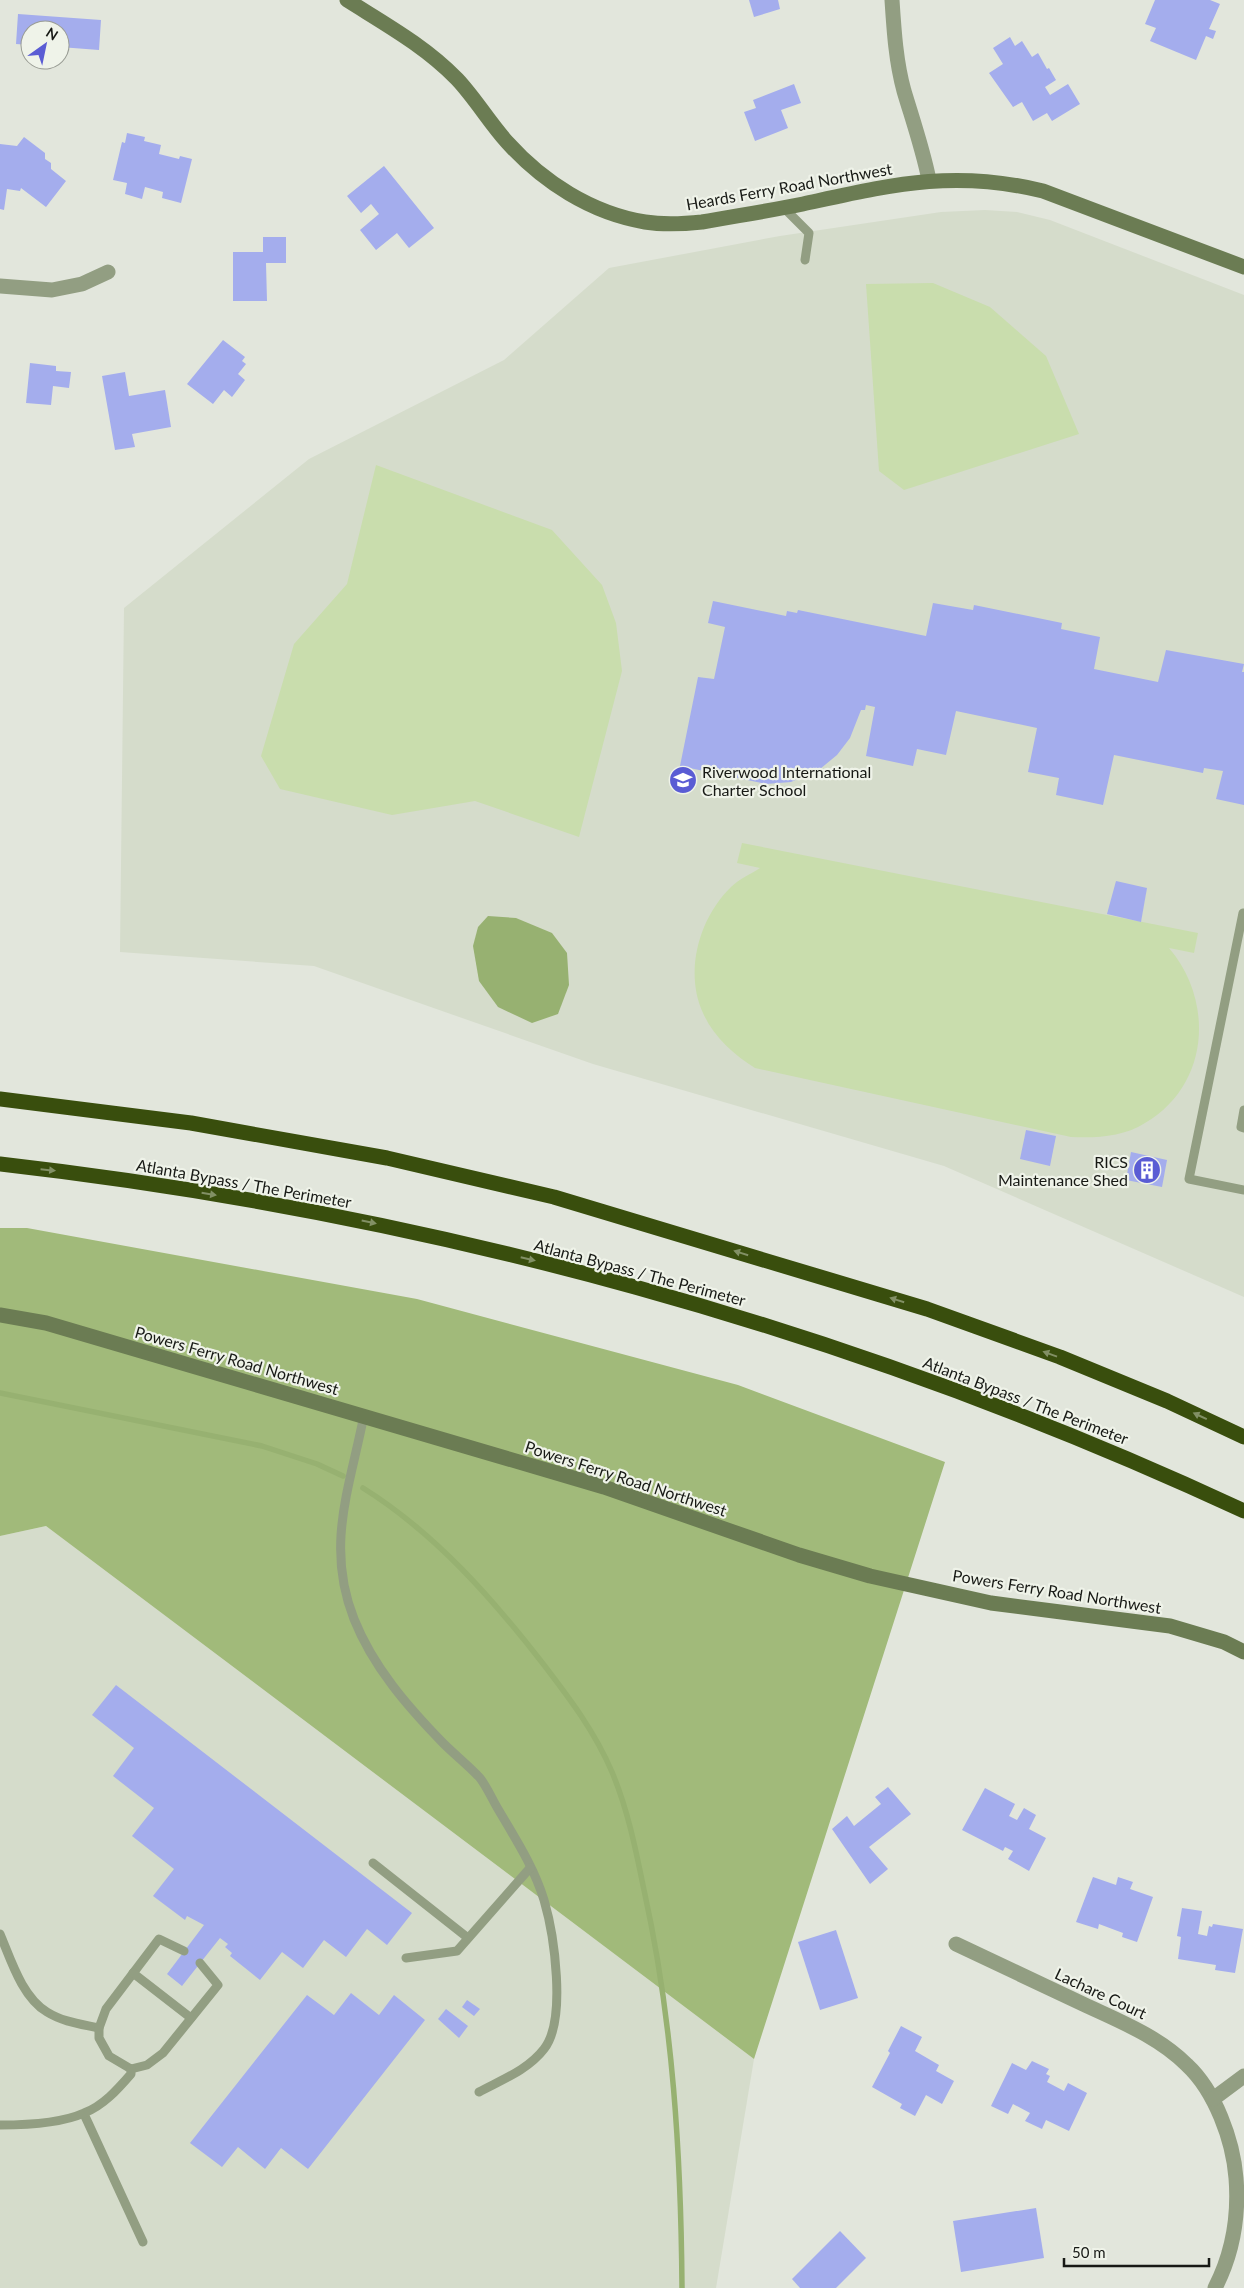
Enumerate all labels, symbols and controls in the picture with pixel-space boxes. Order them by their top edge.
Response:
north arrow [20,20,70,70]
text: N [43,24,62,44]
street label: Heards Ferry Road Northwest [684,158,894,213]
place label: Riverwood International Charter School [702,762,871,799]
school or university icon: Riverwood International Charter School [668,765,698,795]
place label: RICS Maintenance Shed [998,1152,1128,1189]
street label: Atlanta Bypass / The Perimeter [135,1155,353,1211]
building icon: RICS Maintenance Shed [1132,1155,1162,1185]
one-way arrow [41,1166,57,1174]
one-way arrow [202,1190,218,1198]
one-way arrow [362,1218,377,1226]
street label: Atlanta Bypass / The Perimeter [532,1235,748,1309]
one-way arrow [733,1248,748,1256]
one-way arrow [520,1255,535,1263]
one-way arrow [889,1295,904,1303]
street label: Powers Ferry Road Northwest [133,1322,341,1398]
one-way arrow [1042,1350,1057,1358]
street label: Atlanta Bypass / The Perimeter [921,1352,1131,1448]
one-way arrow [1193,1412,1207,1420]
street label: Powers Ferry Road Northwest [523,1436,729,1520]
street label: Powers Ferry Road Northwest [951,1565,1163,1617]
street label: Lachare Court [1052,1964,1150,2023]
scale bar [1064,2236,1209,2268]
text: 50 m [1072,2243,1106,2261]

